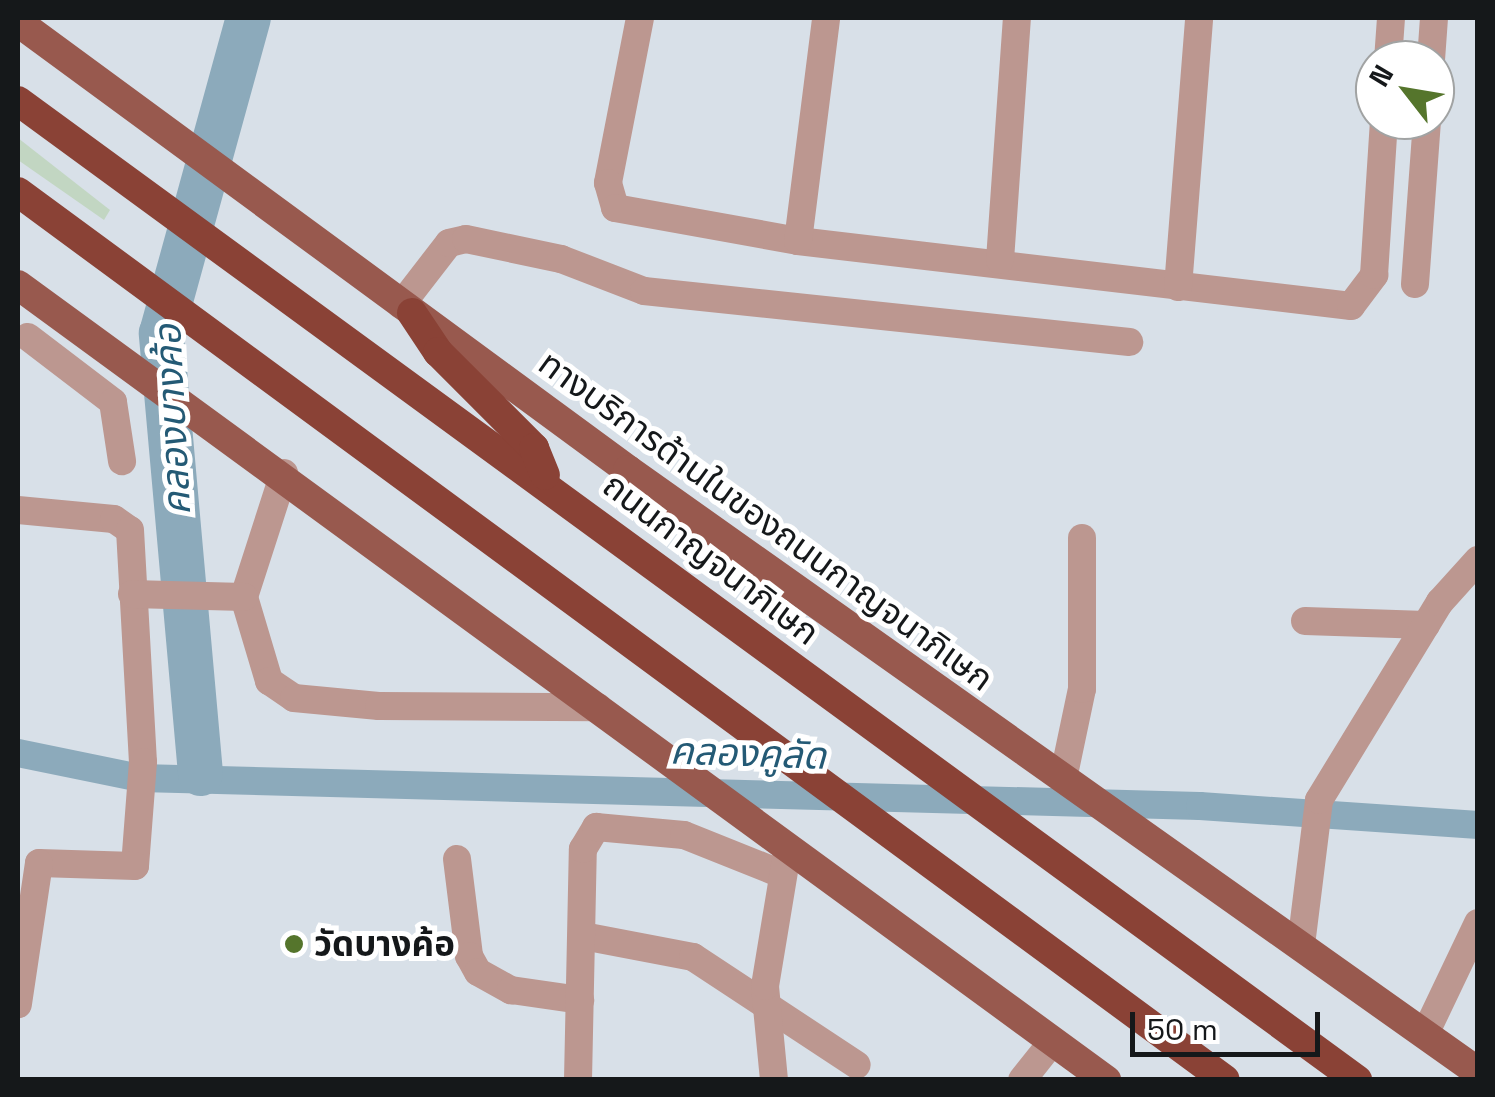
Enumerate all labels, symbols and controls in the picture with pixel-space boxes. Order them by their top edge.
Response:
north arrow [1355,40,1455,140]
text: N [1361,58,1401,93]
water label: คลองบางค้อ [145,323,201,517]
street label: ทางบริการด้านในของถนนกาญจนาภิเษก [531,342,1001,700]
street label: ถนนกาญจนาภิเษก [595,464,827,654]
water label: คลองคูลัด [669,728,827,780]
place label: วัดบางค้อ [314,923,455,965]
marker: วัดบางค้อ [283,933,305,955]
scale bar [1135,992,1325,1054]
text: 50 m [1147,1010,1218,1049]

